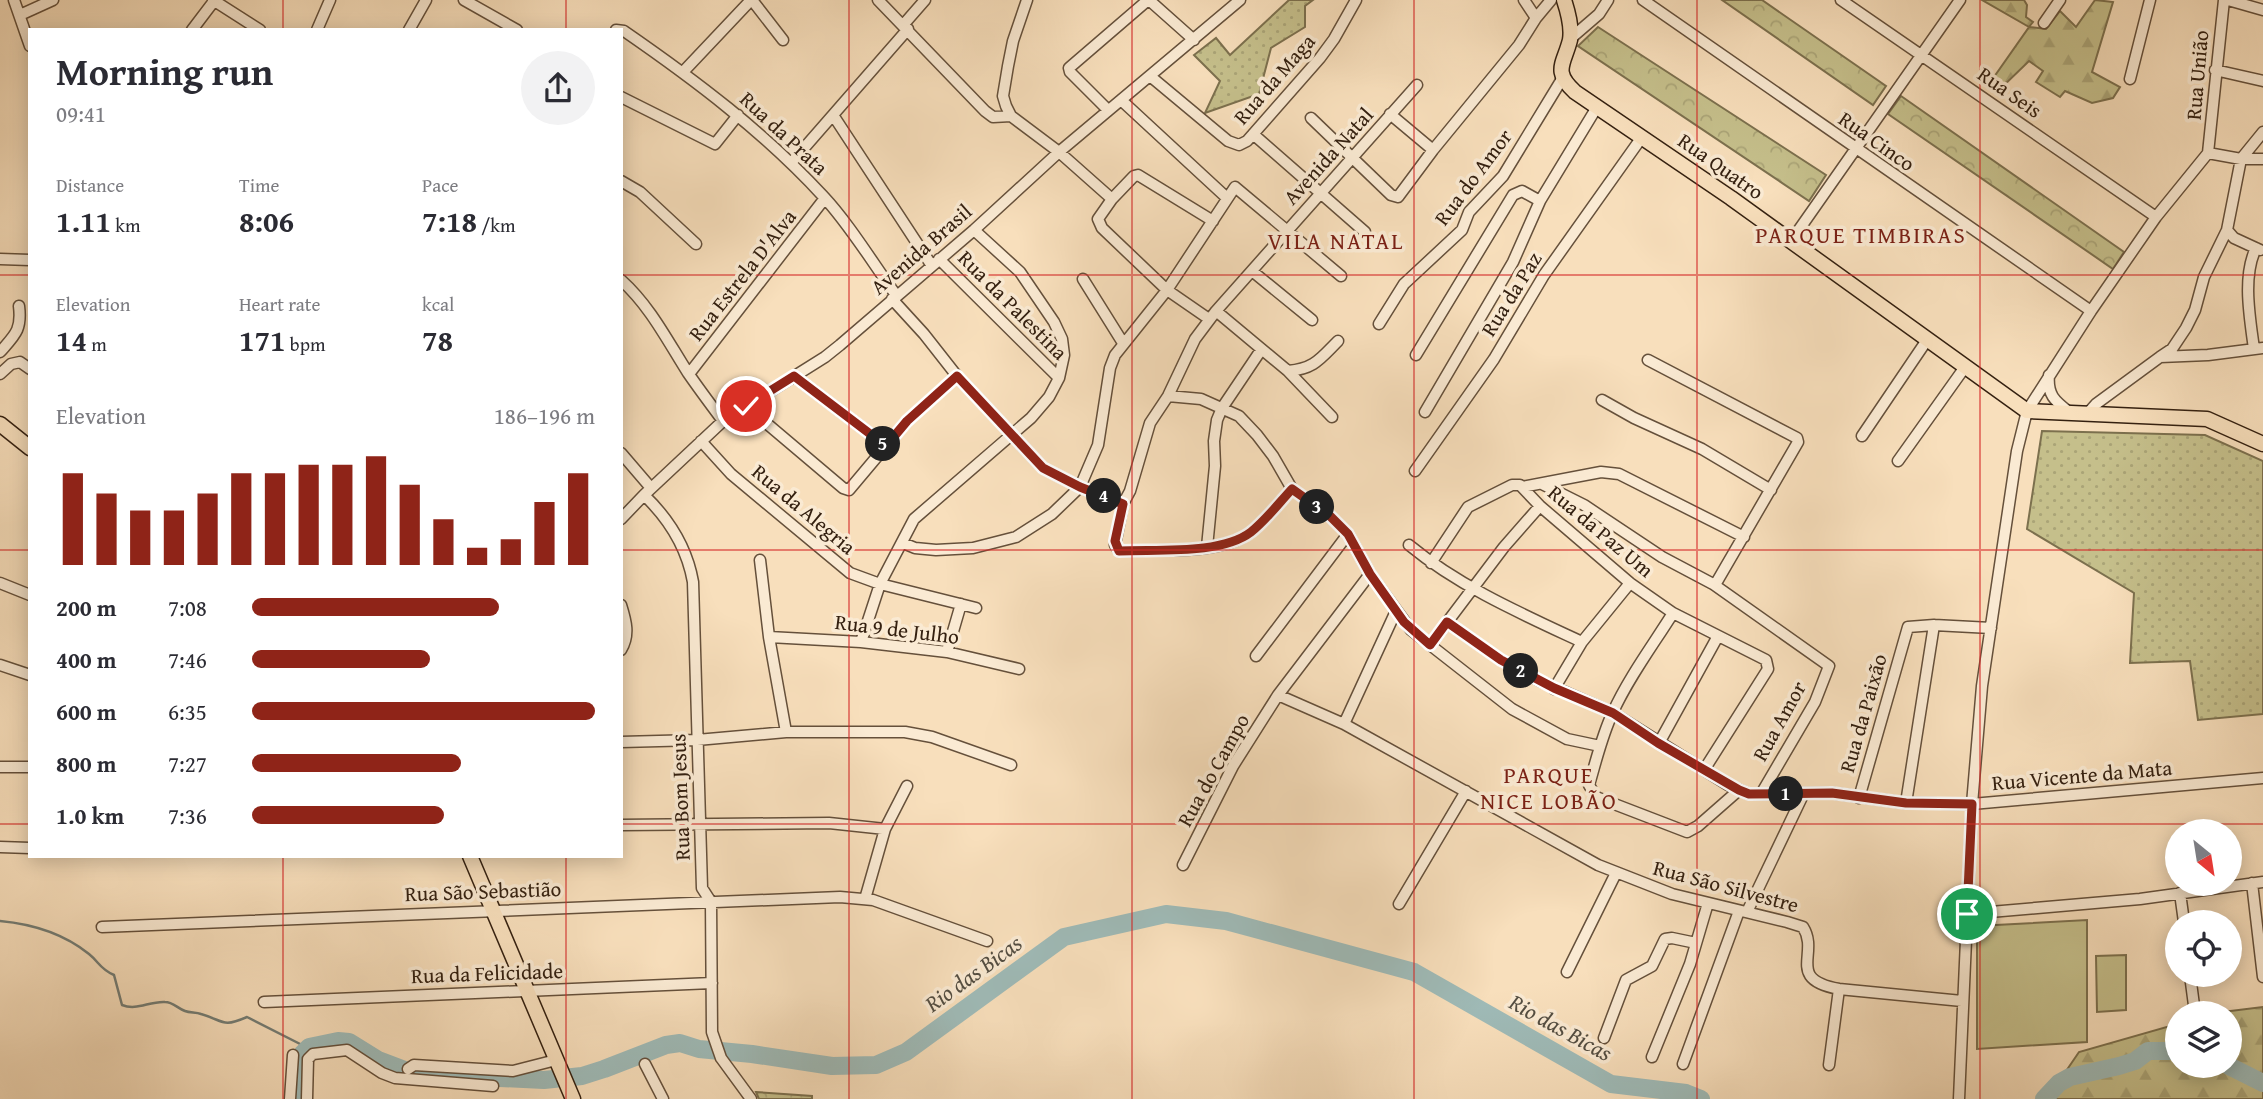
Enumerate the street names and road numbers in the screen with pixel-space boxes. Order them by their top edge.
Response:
street label: Rua da Maga [1226,27,1322,131]
street label: Rua União [2178,29,2216,121]
street label: Rua Seis [1971,59,2049,125]
street label: Rua da Prata [733,84,835,182]
street label: Avenida Natal [1276,100,1380,212]
street label: Rua Cinco [1832,103,1922,179]
street label: Rua do Amor [1426,122,1520,232]
street label: Rua Quatro [1672,125,1770,207]
street label: Avenida Brasil [864,196,979,302]
street label: Rua Estrela D'Alva [681,202,803,347]
street label: Rua da Palestina [951,243,1075,367]
street label: Rua da Paz [1473,246,1549,342]
street label: Rua da Alegria [745,456,863,562]
street label: Rua da Paz Um [1541,477,1661,585]
street label: Rua 9 de Julho [833,606,961,652]
street label: Rua da Paixão [1831,650,1895,776]
street label: Rua Amor [1744,675,1814,767]
street label: Rua do Campo [1169,708,1257,832]
street label: Rua Bom Jesus [662,733,698,861]
street label: Rua Vicente da Mata [1991,752,2173,798]
street label: Rua São Silvestre [1650,852,1802,920]
street label: Rua São Sebastião [404,873,562,909]
street label: Rua da Felicidade [410,955,564,991]

